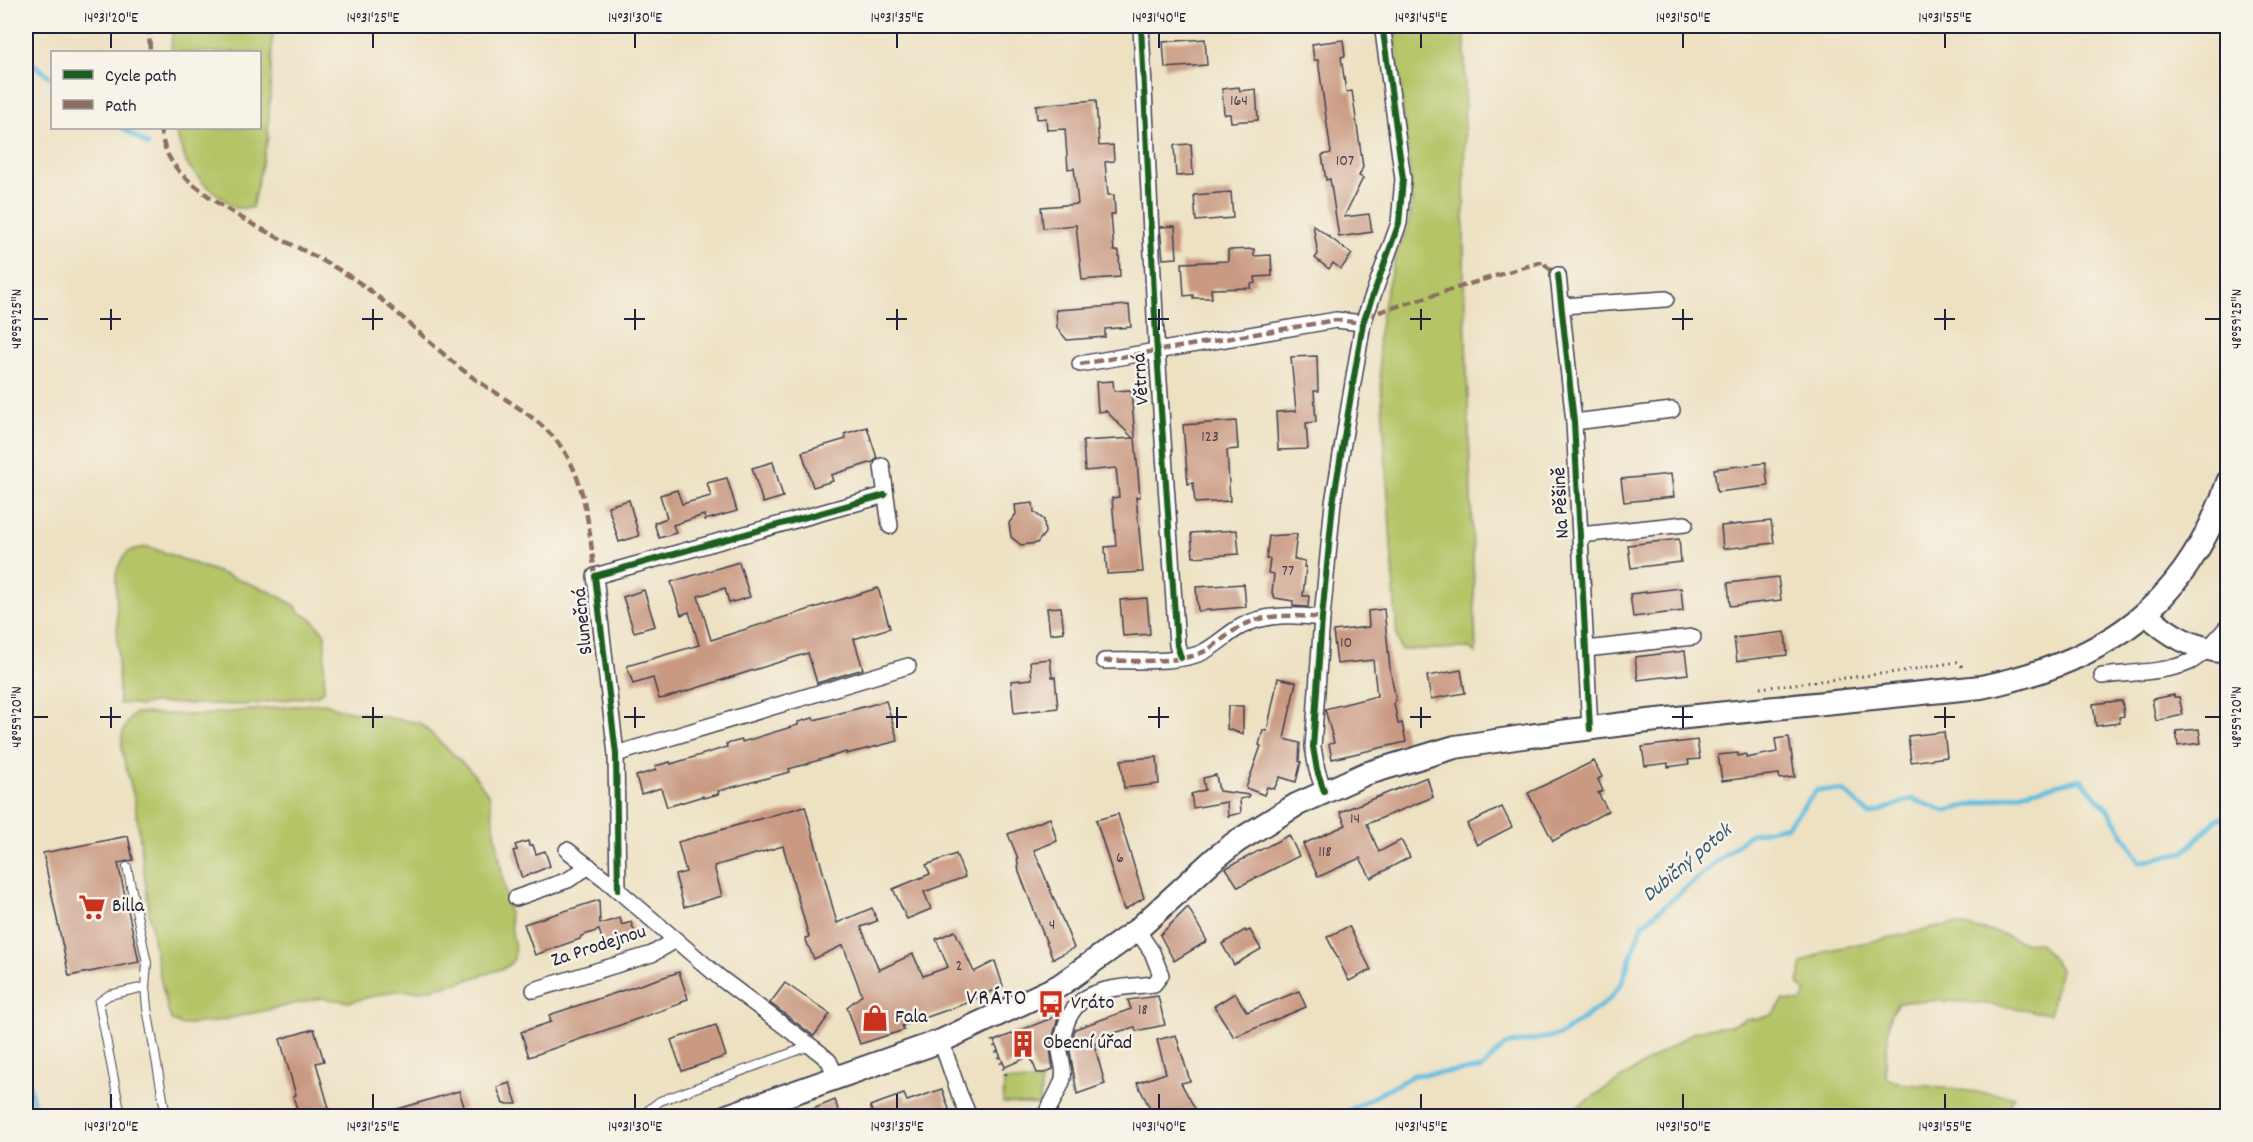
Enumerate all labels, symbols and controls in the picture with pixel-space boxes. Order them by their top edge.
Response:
text: 14°31'20"E [84,8,138,30]
text: 14°31'25"E [347,8,400,30]
text: 14°31'30"E [608,8,662,30]
text: 14°31'35"E [871,8,924,30]
text: 14°31'40"E [1132,8,1186,30]
text: 14°31'45"E [1395,8,1447,30]
text: 14°31'50"E [1656,8,1710,30]
text: 14°31'55"E [1918,8,1972,30]
legend [51,51,261,129]
text: Cycle path [105,65,176,90]
house number: 164 [1230,90,1248,113]
text: Path [105,95,137,120]
house number: 107 [1336,150,1354,173]
text: 48°59'25"N [7,289,29,349]
text: 48°59'25"N [2227,289,2249,349]
street label: Větrná [1126,352,1158,406]
house number: 123 [1201,426,1219,449]
street label: Na Pěšině [1546,466,1578,540]
house number: 77 [1282,560,1294,583]
street label: Slunečná [567,586,601,656]
house number: 10 [1340,632,1352,655]
text: 48°59'20"N [7,686,29,748]
text: 48°59'20"N [2227,686,2249,748]
house number: 14 [1350,808,1360,831]
water label: Dubičný potok [1637,816,1741,911]
house number: 118 [1318,841,1332,864]
house number: 6 [1116,847,1124,870]
supermarket icon: Billa [77,892,107,922]
place label: Billa [112,893,145,921]
house number: 4 [1049,914,1055,937]
street label: Za Prodejnou [548,918,650,976]
house number: 2 [956,955,963,978]
district label: VRÁTO [966,984,1028,1015]
bus stop icon: Vráto [1036,989,1066,1019]
place label: Vráto [1071,990,1114,1018]
house number: 18 [1138,999,1148,1022]
shop icon: Fala [860,1003,890,1033]
place label: Fala [895,1004,928,1032]
building icon: Obecní úřad [1008,1029,1038,1059]
place label: Obecní úřad [1043,1030,1132,1058]
text: 14°31'20"E [84,1117,138,1139]
text: 14°31'25"E [347,1117,400,1139]
text: 14°31'30"E [608,1117,662,1139]
text: 14°31'35"E [871,1117,924,1139]
text: 14°31'40"E [1132,1117,1186,1139]
text: 14°31'45"E [1395,1117,1447,1139]
text: 14°31'50"E [1656,1117,1710,1139]
text: 14°31'55"E [1918,1117,1972,1139]

